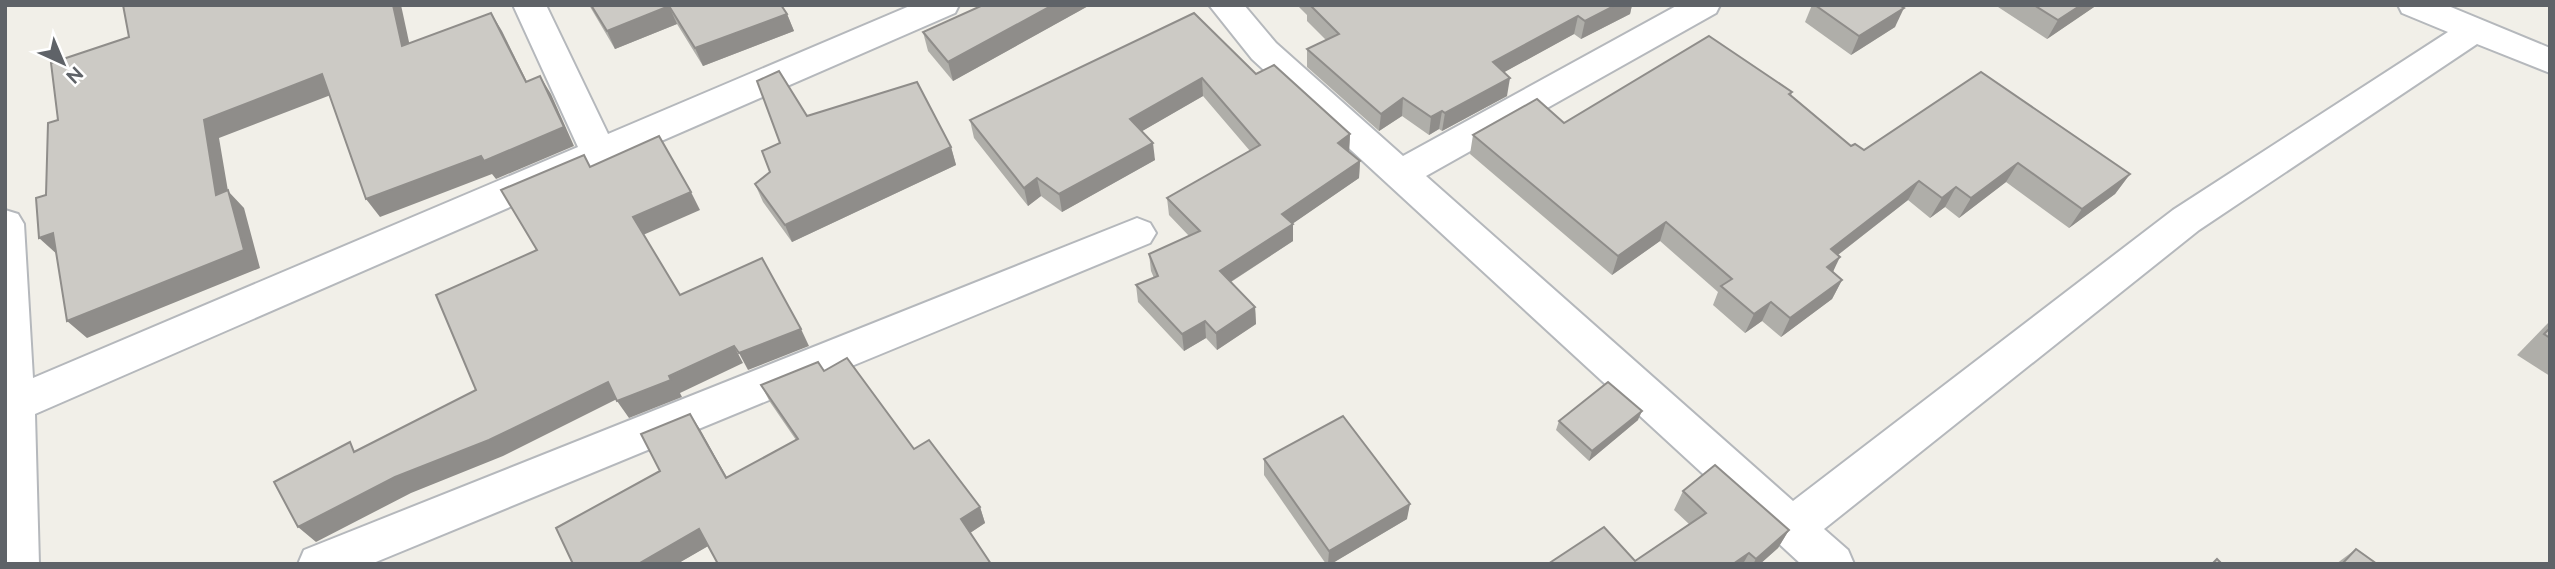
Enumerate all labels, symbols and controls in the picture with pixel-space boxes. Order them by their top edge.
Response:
north arrow [28,28,98,98]
text: N [62,62,88,88]

